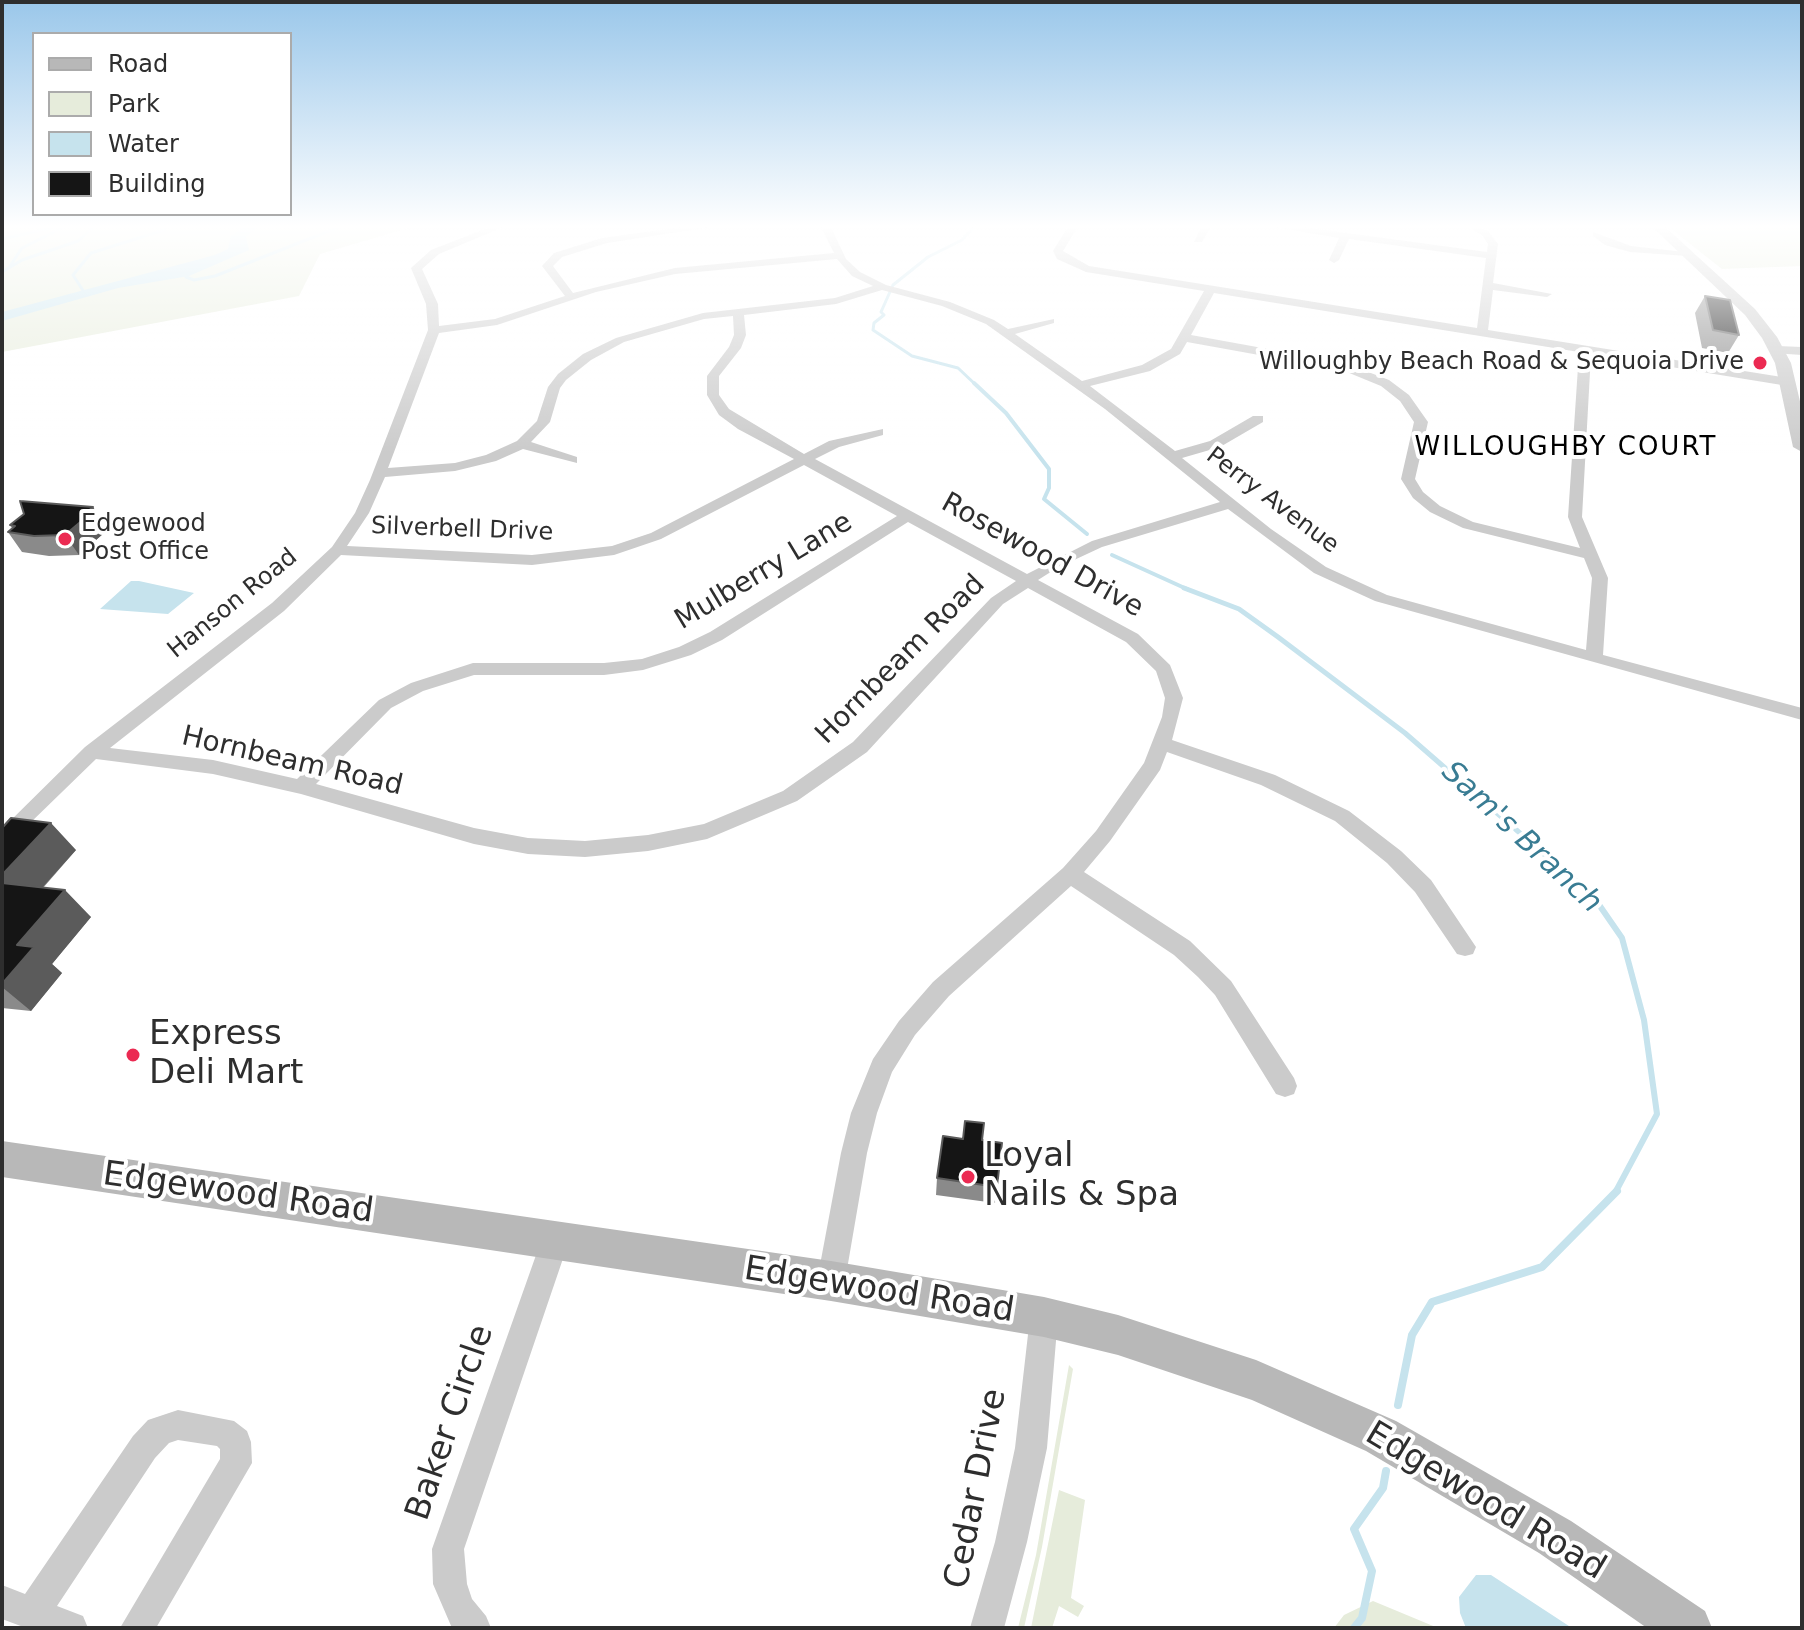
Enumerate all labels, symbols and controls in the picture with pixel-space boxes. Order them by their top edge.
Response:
legend [32,32,292,216]
text: Road [108,50,168,78]
text: Park [108,90,160,118]
text: Water [108,130,179,158]
text: Building [108,170,205,198]
place label: Willoughby Beach Road & Sequoia Drive [1259,349,1744,377]
marker: Willoughby Beach Road & Sequoia Drive [1751,354,1769,372]
district label: WILLOUGHBY COURT [1415,432,1717,464]
street label: Perry Avenue [1200,442,1344,560]
street label: Rosewood Drive [935,487,1149,625]
street label: Mulberry Lane [669,506,859,638]
place label: Edgewood Post Office [81,511,209,567]
street label: Silverbell Drive [370,512,554,548]
marker: Edgewood Post Office [56,530,74,548]
street label: Hanson Road [162,543,304,665]
street label: Hornbeam Road [809,568,993,752]
street label: Hornbeam Road [178,720,406,804]
water label: Sam's Branch [1433,755,1609,921]
place label: Express Deli Mart [149,1015,303,1094]
marker: Express Deli Mart [124,1046,142,1064]
place label: Loyal Nails & Spa [984,1137,1179,1216]
street label: Edgewood Road [100,1155,376,1233]
marker: Loyal Nails & Spa [959,1168,977,1186]
street label: Edgewood Road [741,1250,1017,1332]
street label: Baker Circle [399,1320,503,1526]
street label: Cedar Drive [938,1386,1016,1592]
street label: Edgewood Road [1358,1414,1612,1590]

